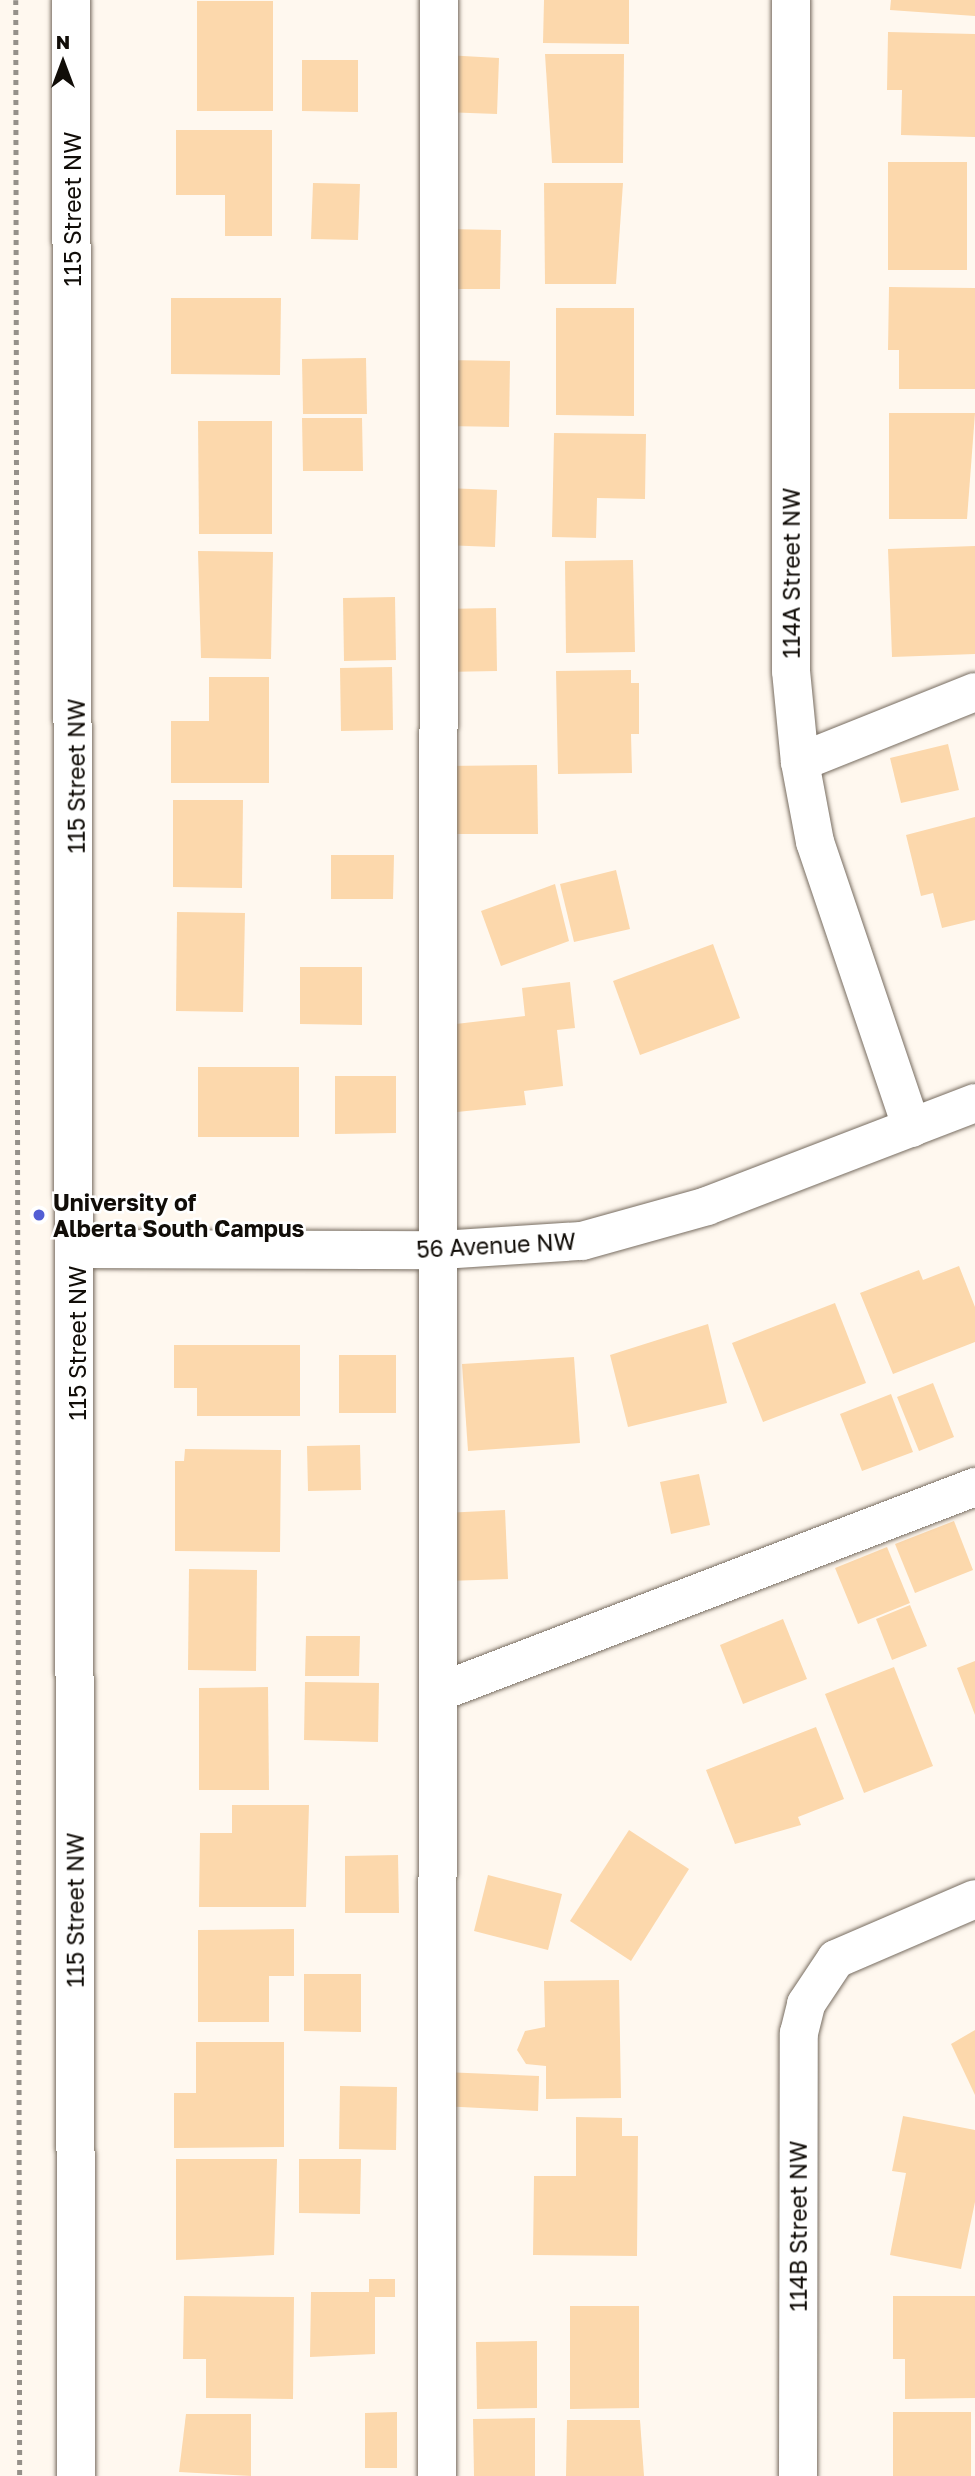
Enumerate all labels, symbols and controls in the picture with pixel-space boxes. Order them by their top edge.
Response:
north arrow [28,28,98,98]
text: N [56,30,70,53]
street label: 115 Street NW [58,132,86,286]
street label: 114A Street NW [777,488,805,658]
street label: 115 Street NW [62,699,90,853]
place label: University of Alberta South Campus [53,1188,304,1242]
marker: University of Alberta South Campus [31,1207,47,1223]
street label: 56 Avenue NW [416,1227,576,1263]
street label: 115 Street NW [63,1266,91,1420]
street label: 115 Street NW [61,1833,89,1987]
street label: 114B Street NW [784,2141,812,2311]

